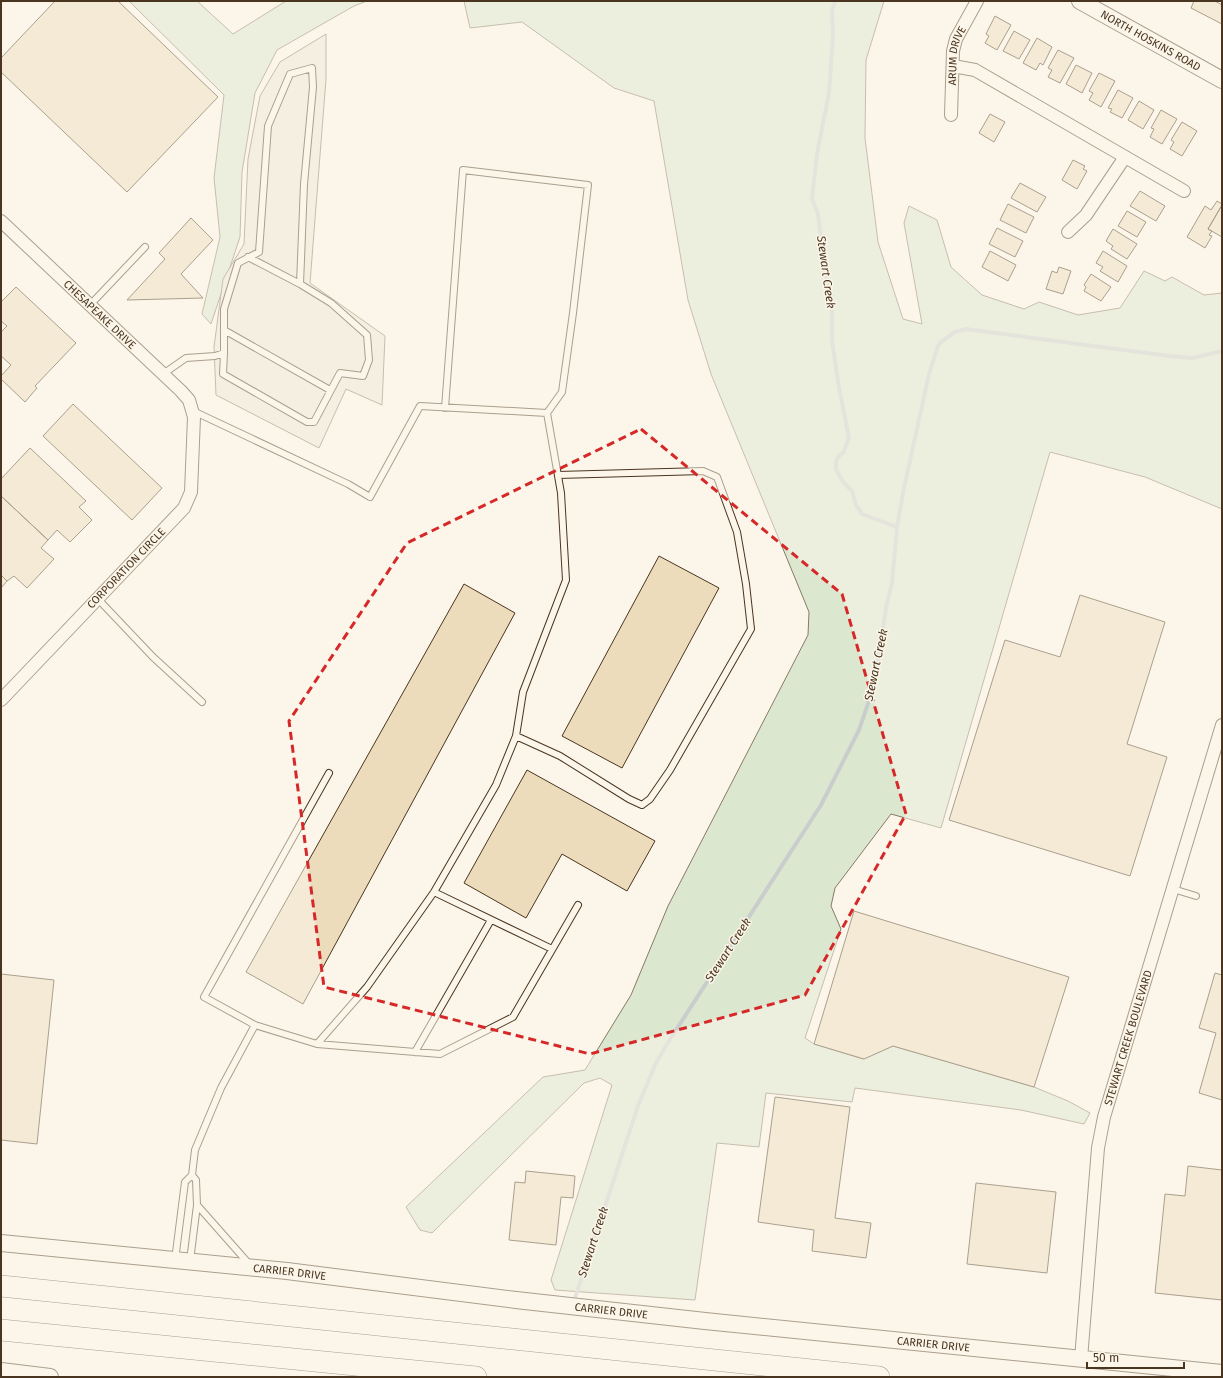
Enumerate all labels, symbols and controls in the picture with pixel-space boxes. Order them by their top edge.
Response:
street label: NORTH HOSKINS ROAD [1098,8,1203,74]
street label: ARUM DRIVE [946,24,969,86]
water label: Stewart Creek [814,234,838,310]
street label: CHESAPEAKE DRIVE [61,278,138,352]
street label: CORPORATION CIRCLE [84,525,168,611]
water label: Stewart Creek [861,627,891,703]
water label: Stewart Creek [702,915,754,985]
street label: STEWART CREEK BOULEVARD [1102,969,1155,1107]
water label: Stewart Creek [575,1204,611,1280]
street label: CARRIER DRIVE [252,1262,327,1283]
street label: CARRIER DRIVE [574,1301,649,1322]
street label: CARRIER DRIVE [896,1334,971,1355]
scale bar [1087,1344,1184,1370]
text: 50 m [1093,1351,1119,1365]

